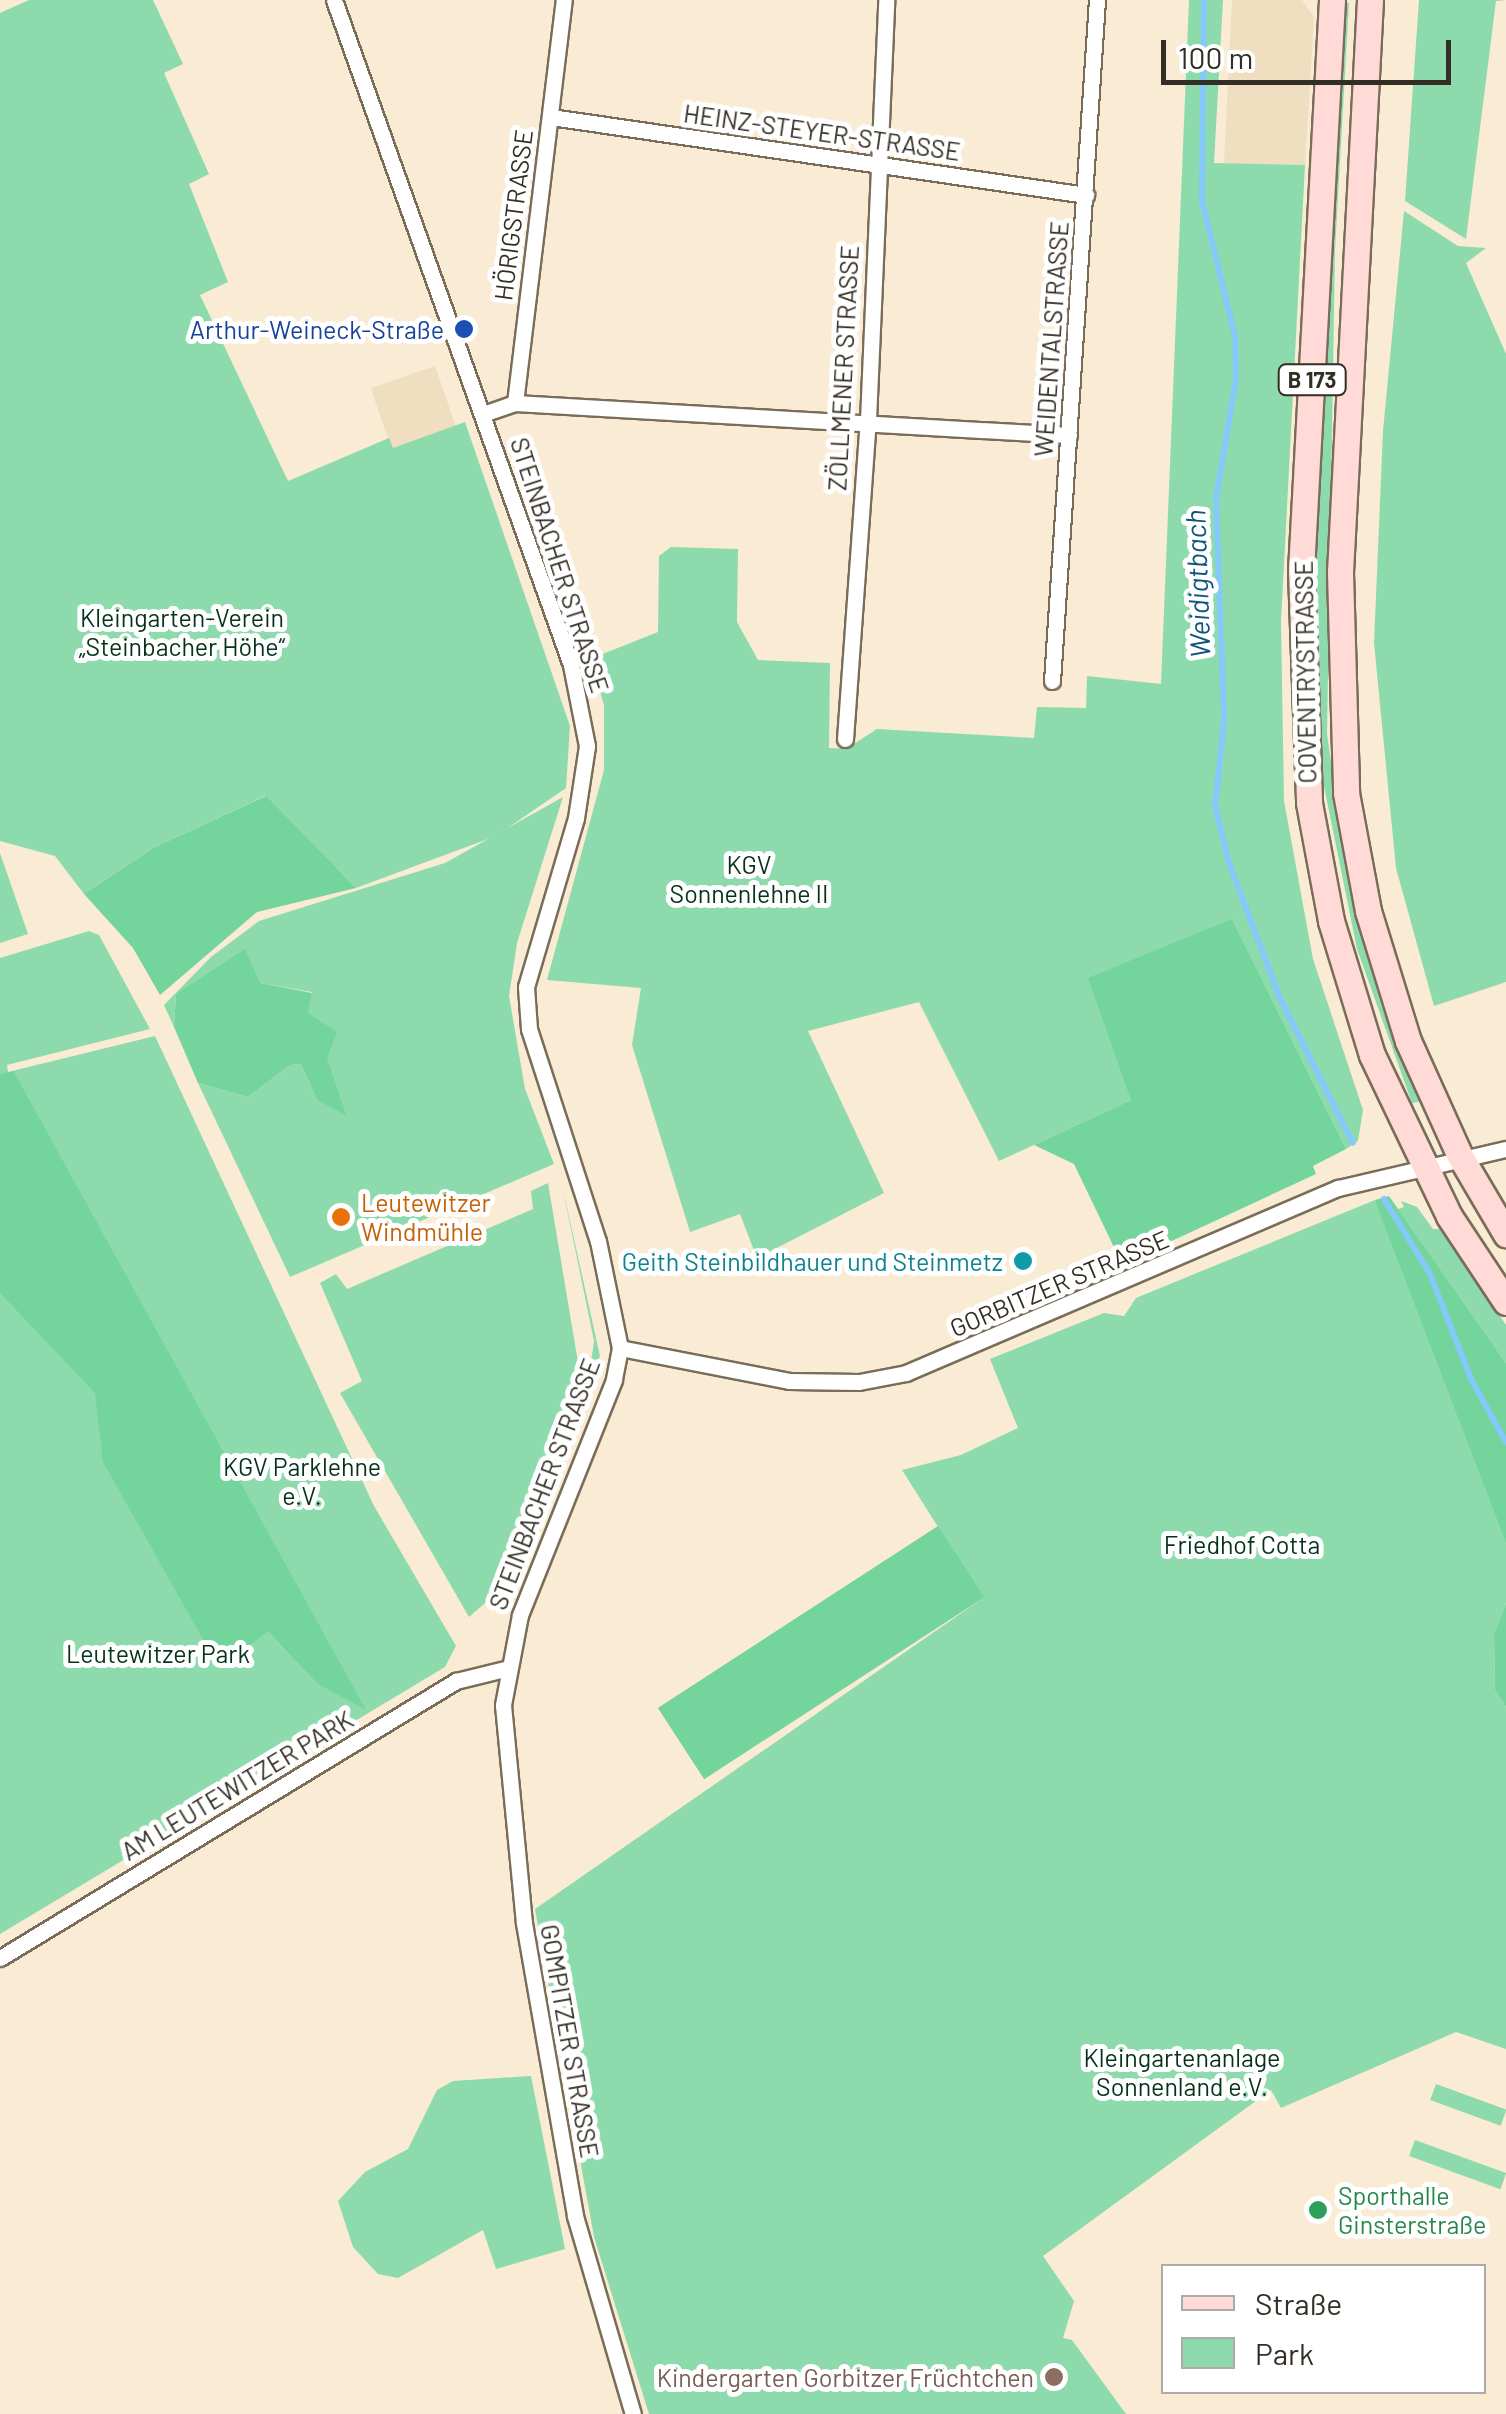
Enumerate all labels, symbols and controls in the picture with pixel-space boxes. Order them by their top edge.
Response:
scale bar [1166,20,1456,82]
text: 100 m [1178,39,1253,75]
street label: HEINZ-STEYER-STRASSE [682,98,962,166]
street label: HÖRIGSTRASSE [488,128,538,302]
street label: WEIDENTALSTRASSE [1028,220,1074,458]
street label: ZÖLLMENER STRASSE [822,244,864,492]
place label: Arthur-Weineck-Straße [190,314,444,344]
marker: Arthur-Weineck-Straße [453,318,475,340]
road number: B 173 [1277,363,1347,397]
street label: STEINBACHER STRASSE [505,434,615,696]
water label: Weidigtbach [1178,509,1216,659]
street label: COVENTRYSTRASSE [1288,560,1322,784]
park label: Kleingarten-Verein „Steinbacher Höhe“ [79,603,285,662]
park label: KGV Sonnenlehne II [670,850,828,909]
place label: Leutewitzer Windmühle [361,1188,491,1247]
marker: Leutewitzer Windmühle [330,1206,352,1228]
street label: GORBITZER STRASSE [945,1223,1173,1343]
place label: Geith Steinbildhauer und Steinmetz [622,1246,1003,1276]
marker: Geith Steinbildhauer und Steinmetz [1012,1250,1034,1272]
street label: STEINBACHER STRASSE [482,1354,606,1614]
park label: KGV Parklehne e.V. [223,1452,381,1511]
park label: Friedhof Cotta [1164,1529,1320,1559]
park label: Leutewitzer Park [66,1638,250,1668]
street label: AM LEUTEWITZER PARK [116,1704,358,1866]
street label: GOMPITZER STRASSE [535,1922,605,2160]
park label: Kleingartenanlage Sonnenland e.V. [1084,2043,1280,2102]
place label: Sporthalle Ginsterstraße [1338,2181,1486,2240]
marker: Sporthalle Ginsterstraße [1307,2199,1329,2221]
legend [1161,2264,1486,2394]
text: Straße [1255,2285,1342,2321]
text: Park [1255,2335,1314,2371]
place label: Kindergarten Gorbitzer Früchtchen [657,2362,1034,2392]
marker: Kindergarten Gorbitzer Früchtchen [1043,2366,1065,2388]

